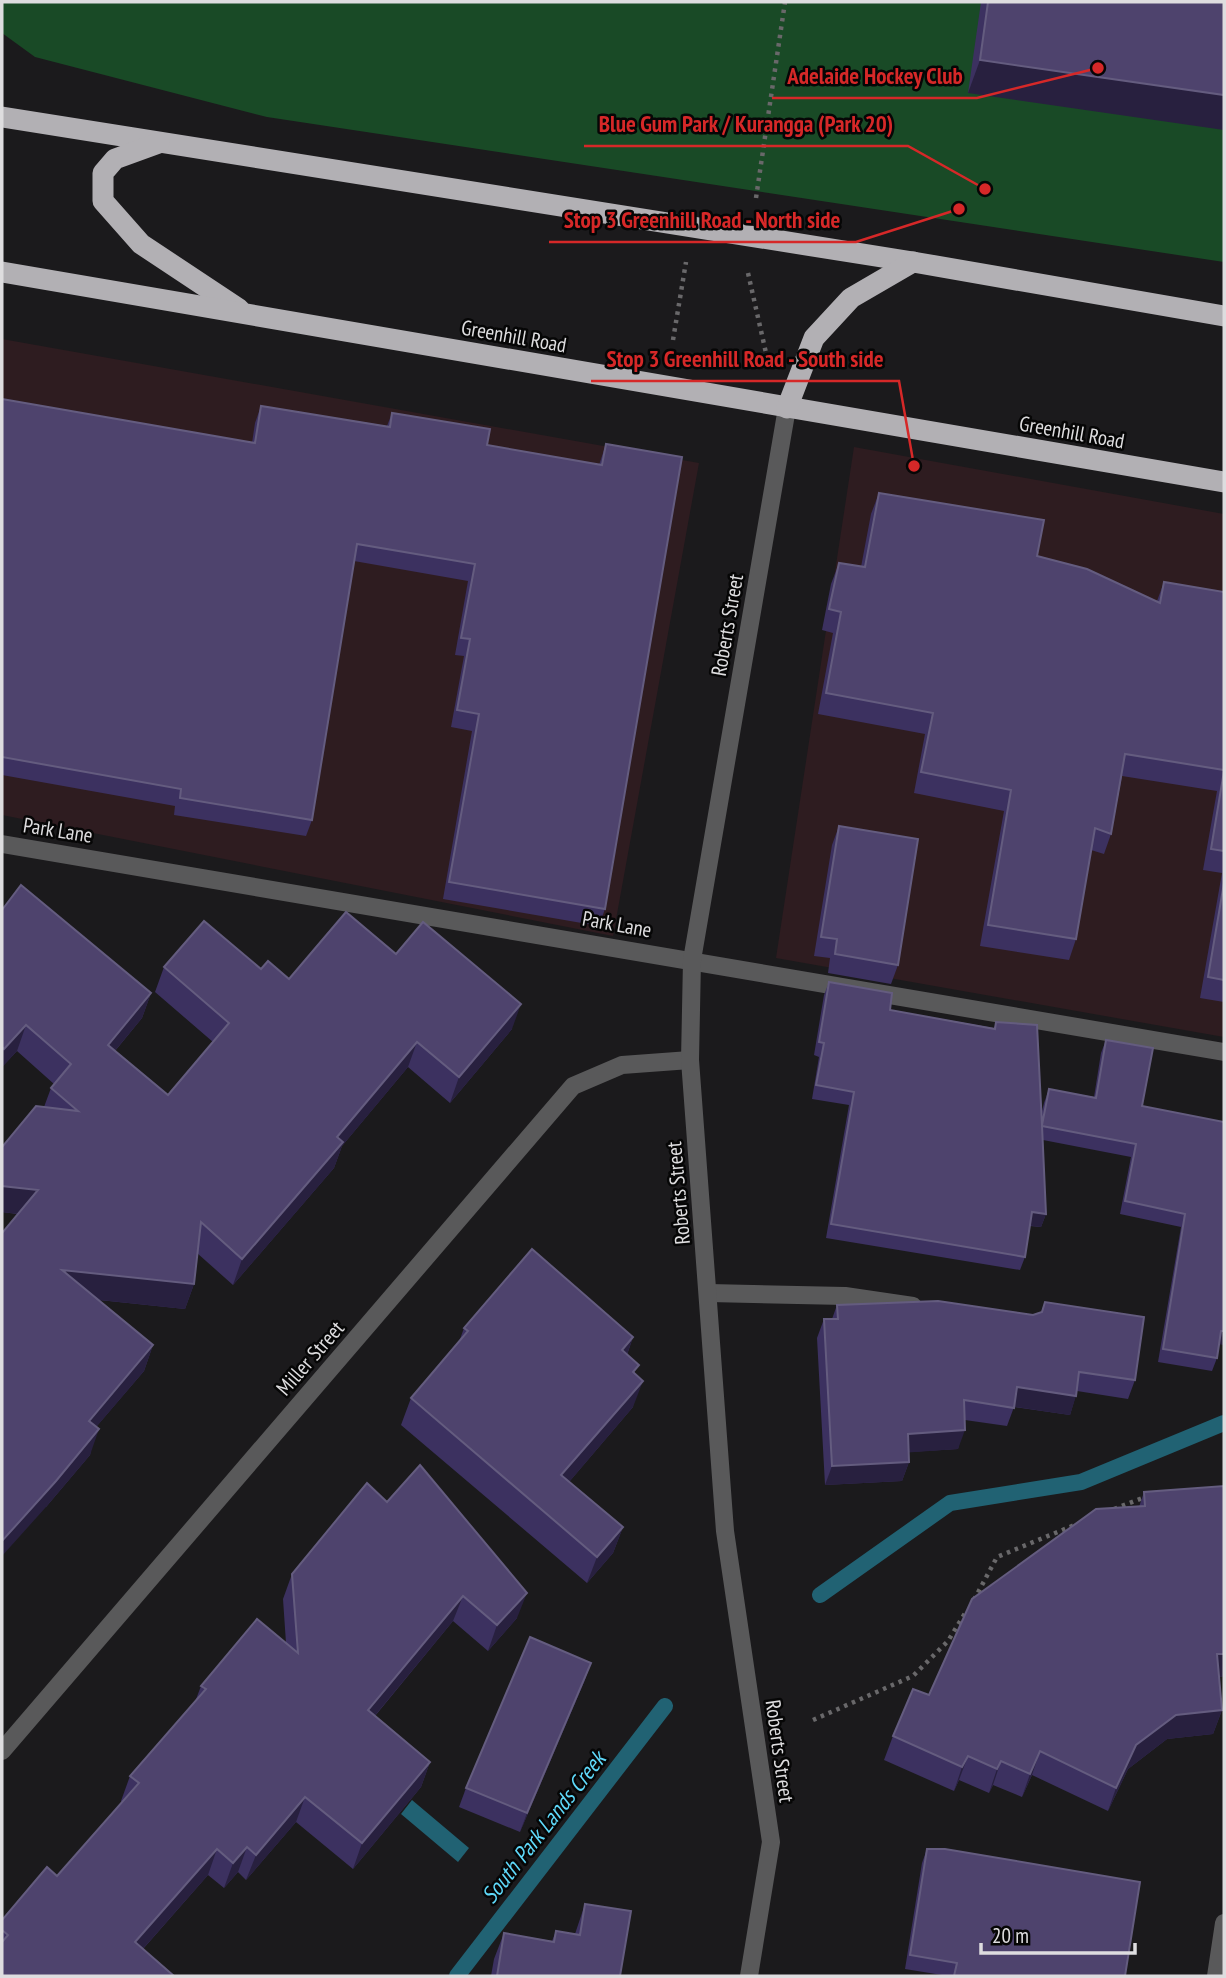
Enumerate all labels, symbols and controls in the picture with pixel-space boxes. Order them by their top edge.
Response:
callout: Adelaide Hockey Club [772,54,977,98]
text: Adelaide Hockey Club [786,61,963,90]
callout: Blue Gum Park / Kurangga (Park 20) [584,102,908,146]
text: Blue Gum Park / Kurangga (Park 20) [599,109,893,138]
callout: Stop 3 Greenhill Road - North side [549,198,856,242]
text: Stop 3 Greenhill Road - North side [564,205,840,234]
street label: Greenhill Road [459,313,569,359]
callout: Stop 3 Greenhill Road - South side [591,337,899,381]
text: Stop 3 Greenhill Road - South side [606,344,884,373]
street label: Greenhill Road [1017,409,1127,455]
street label: Roberts Street [705,572,749,678]
street label: Park Lane [21,811,95,849]
street label: Park Lane [580,905,654,943]
street label: Roberts Street [660,1140,696,1246]
street label: Miller Street [270,1315,350,1401]
street label: Roberts Street [759,1698,801,1804]
water label: South Park Lands Creek [475,1743,613,1909]
scale bar [981,1912,1135,1956]
text: 20 m [992,1922,1029,1949]

